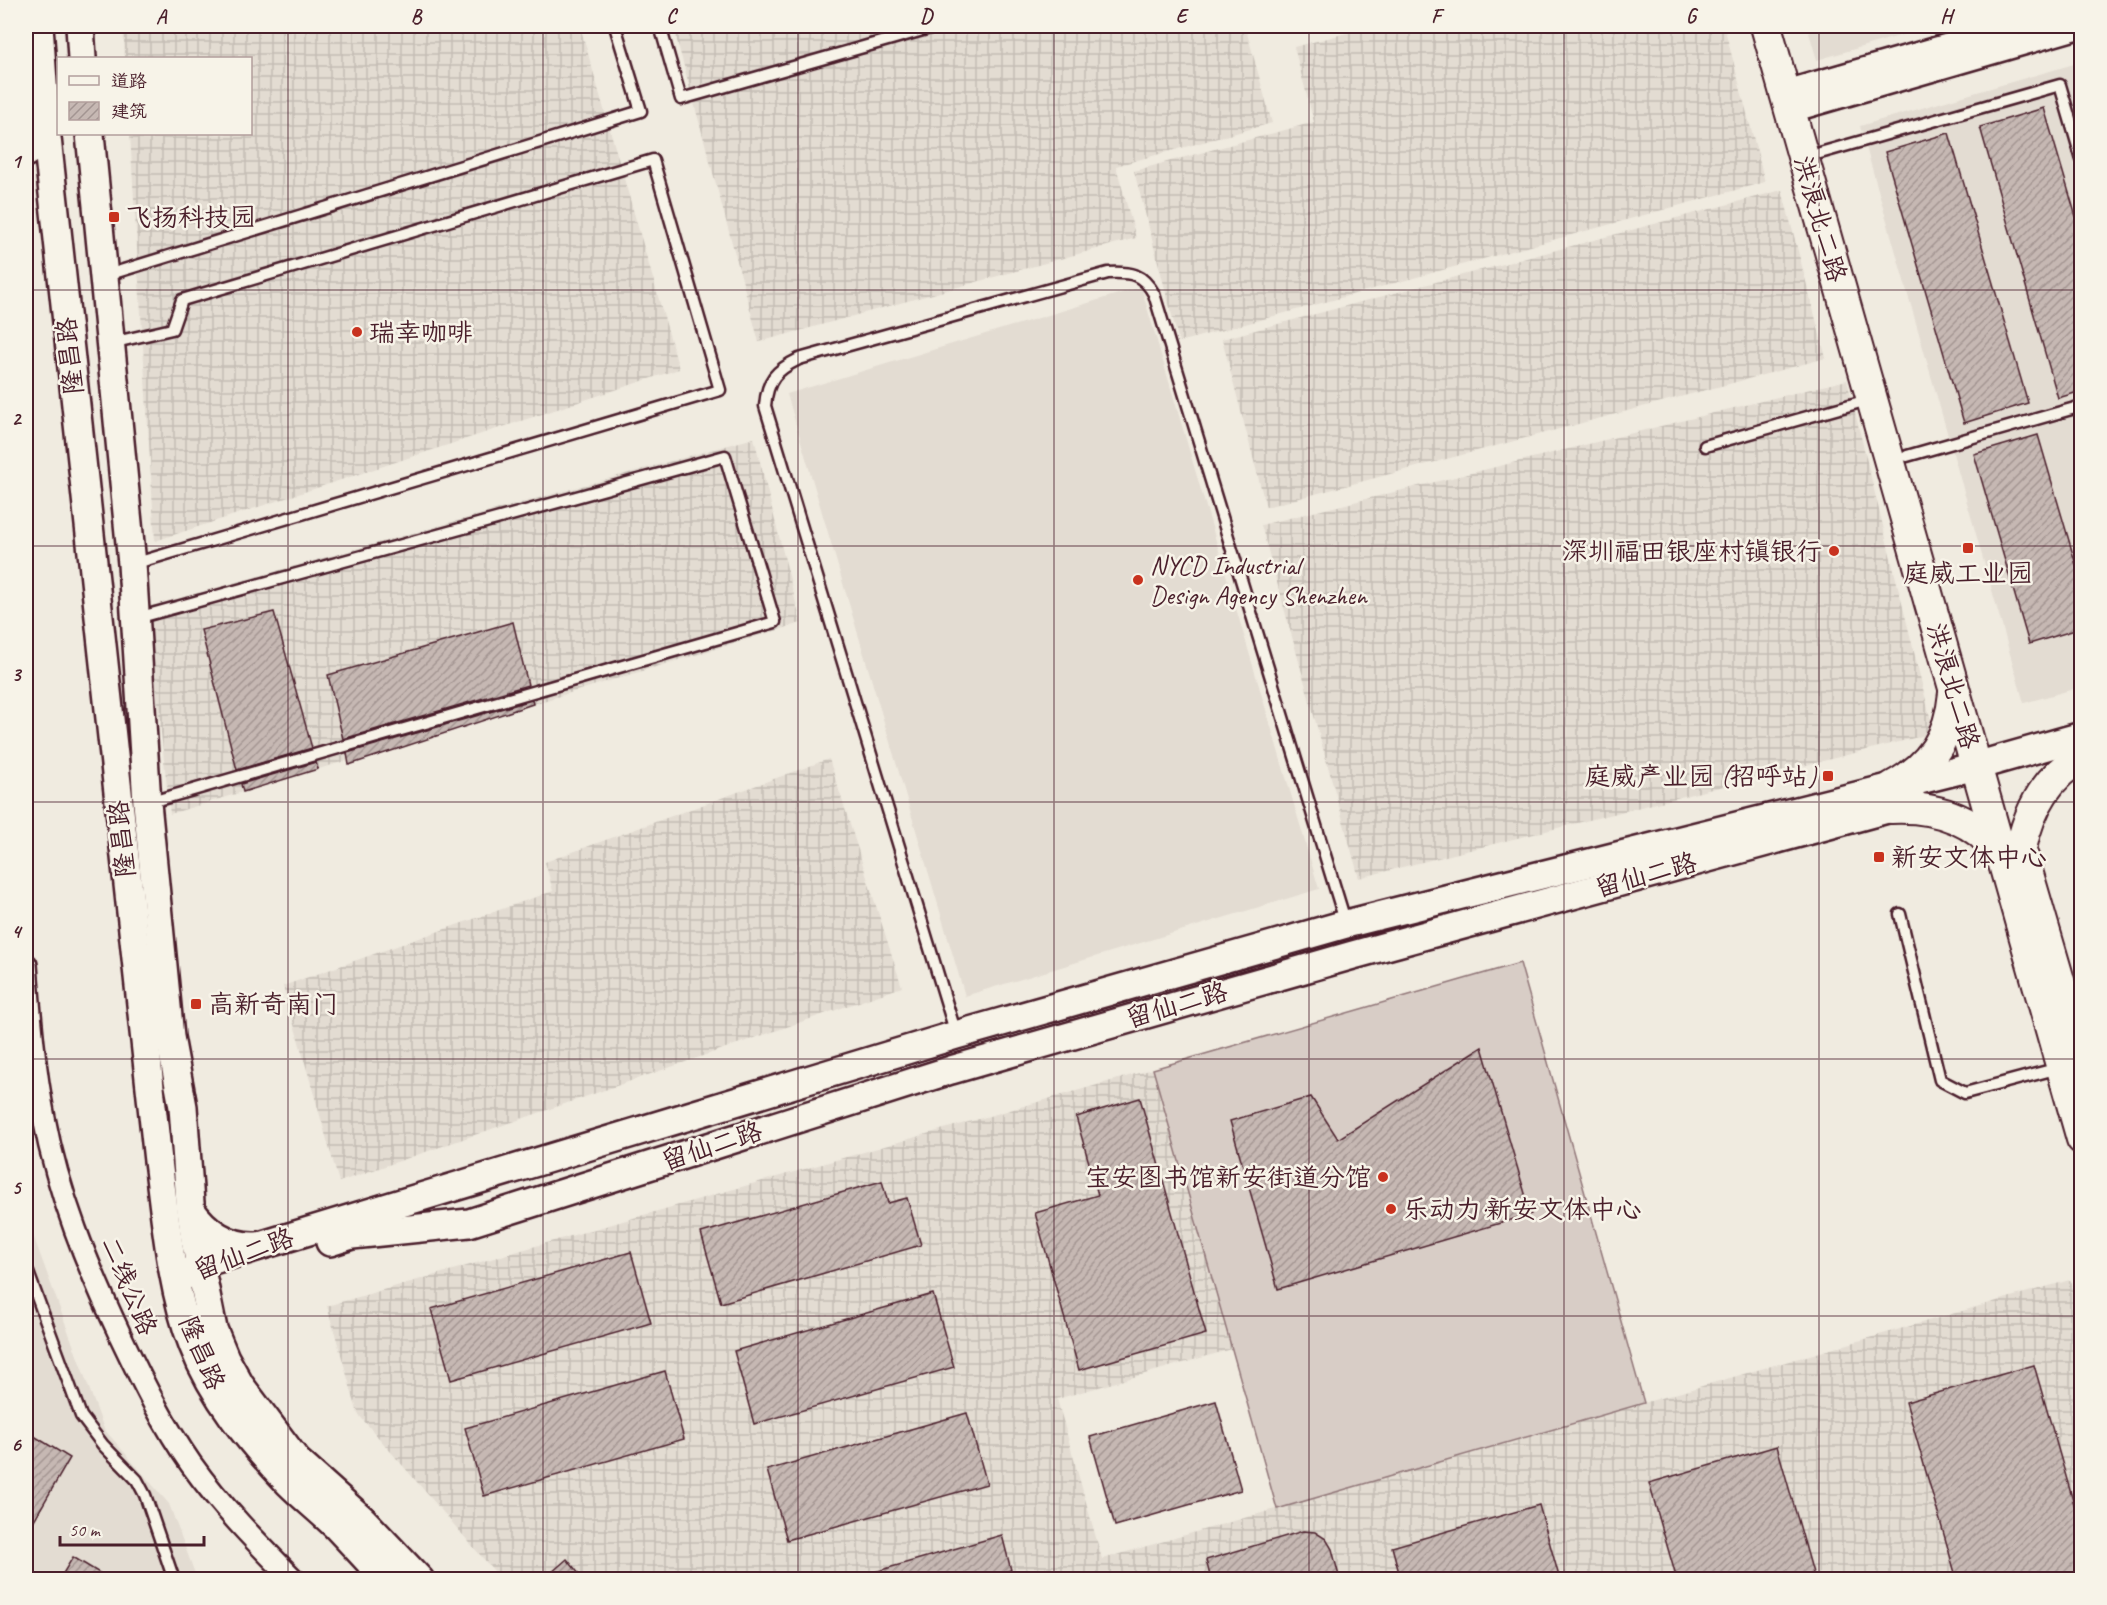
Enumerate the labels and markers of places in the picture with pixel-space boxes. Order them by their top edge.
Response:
place label: 飞扬科技园 [126,201,256,234]
marker: 飞扬科技园 [107,210,121,224]
place label: 瑞幸咖啡 [369,316,473,349]
marker: 瑞幸咖啡 [350,325,364,339]
place label: 深圳福田银座村镇银行 [1562,535,1822,568]
marker: 庭威工业园 [1961,541,1975,555]
marker: 深圳福田银座村镇银行 [1827,544,1841,558]
place label: NYCD Industrial Design Agency Shenzhen [1150,549,1368,612]
place label: 庭威工业园 [1903,557,2033,590]
marker: NYCD Industrial Design Agency Shenzhen [1131,573,1145,587]
place label: 庭威产业园 (招呼站) [1585,760,1817,793]
marker: 庭威产业园 (招呼站) [1821,769,1835,783]
place label: 新安文体中心 [1891,841,2047,874]
marker: 新安文体中心 [1872,850,1886,864]
place label: 高新奇南门 [208,988,338,1021]
marker: 高新奇南门 [189,997,203,1011]
place label: 宝安图书馆新安街道分馆 [1085,1161,1371,1194]
marker: 宝安图书馆新安街道分馆 [1376,1170,1390,1184]
place label: 乐动力·新安文体中心 [1403,1193,1642,1226]
marker: 乐动力·新安文体中心 [1384,1202,1398,1216]

